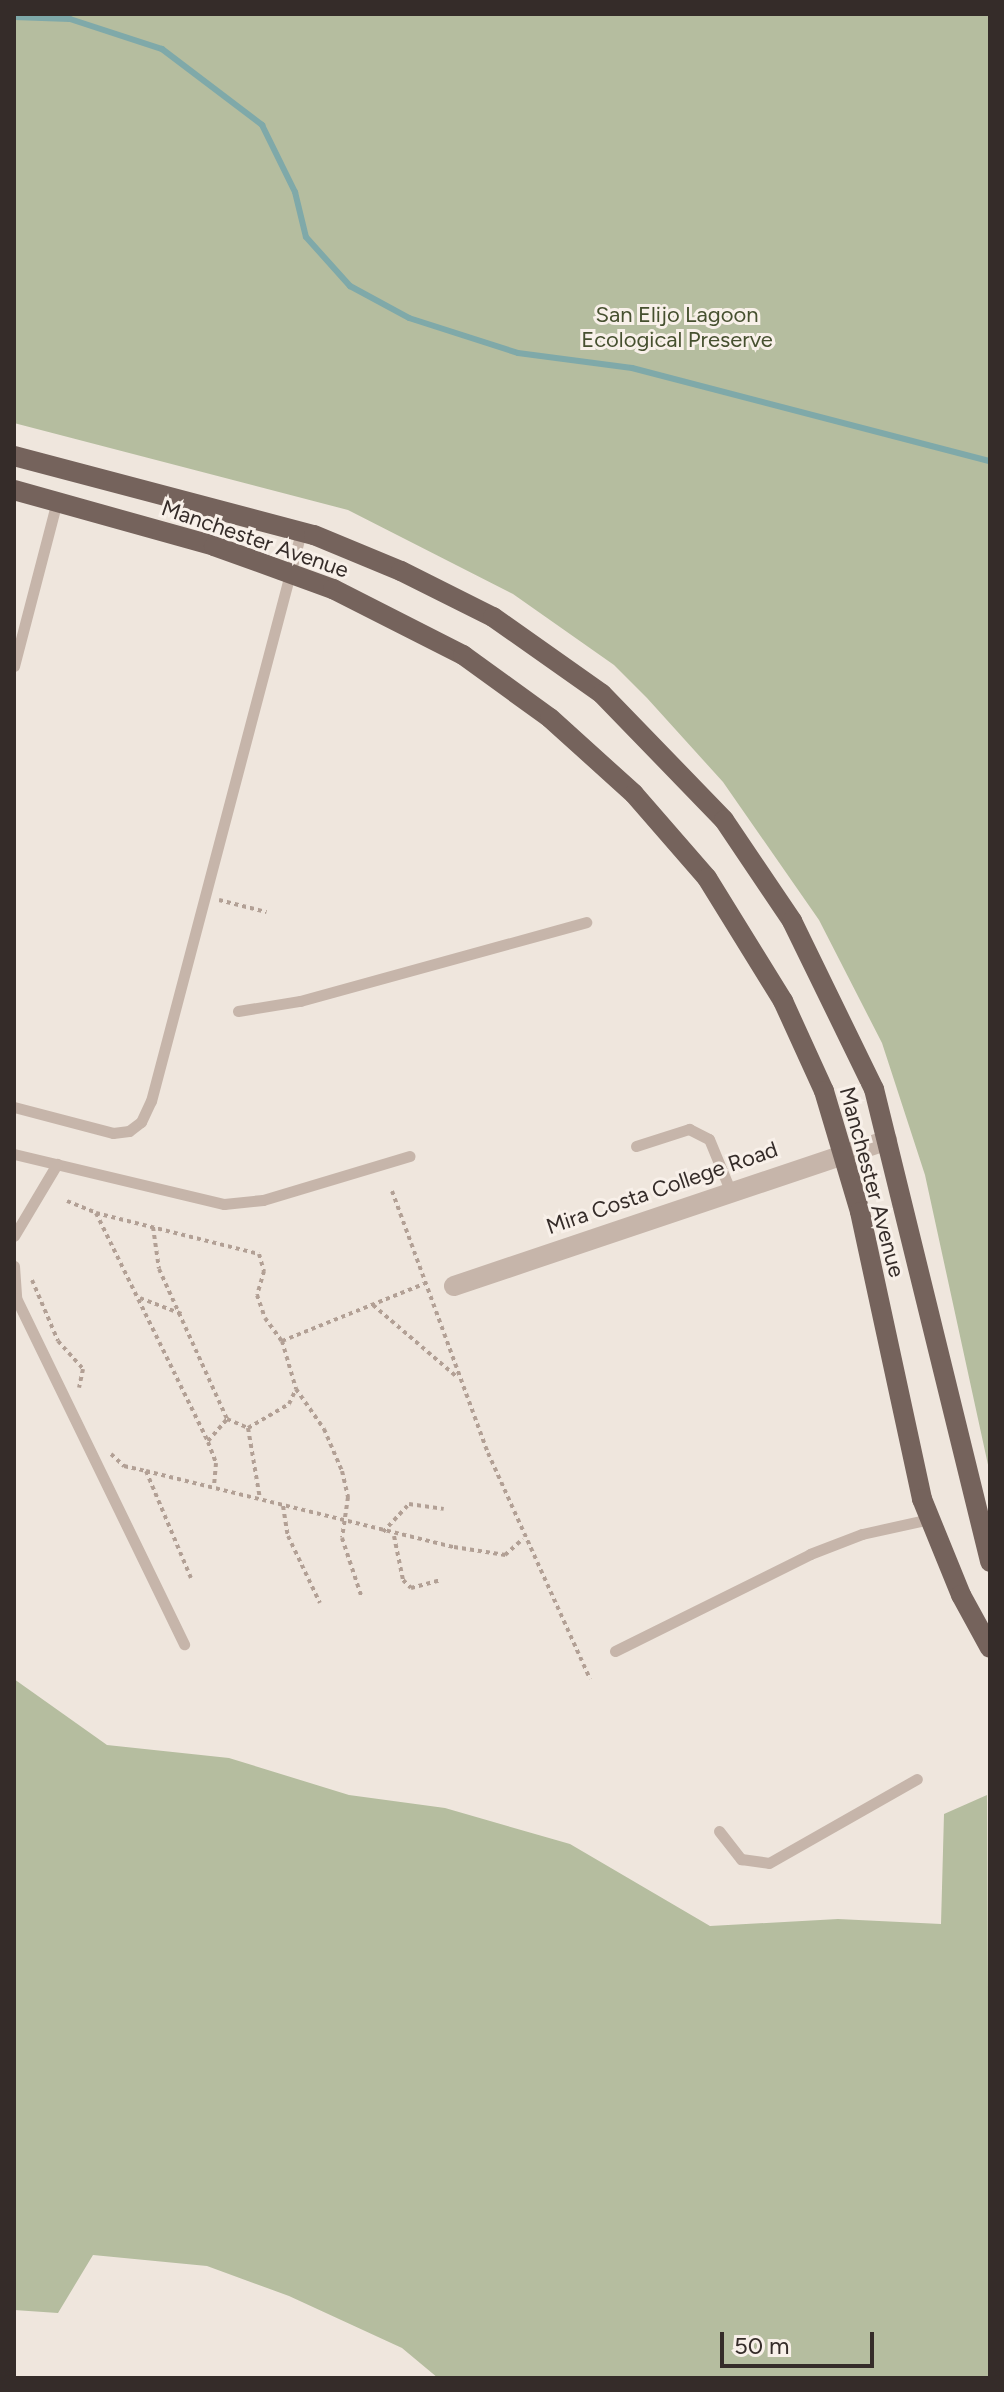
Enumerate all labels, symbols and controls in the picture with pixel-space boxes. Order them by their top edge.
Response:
park label: San Elijo Lagoon Ecological Preserve [581,301,773,352]
street label: Manchester Avenue [158,495,352,583]
street label: Manchester Avenue [834,1084,910,1280]
street label: Mira Costa College Road [543,1136,781,1240]
scale bar [724,2316,878,2366]
text: 50 m [734,2331,790,2360]

